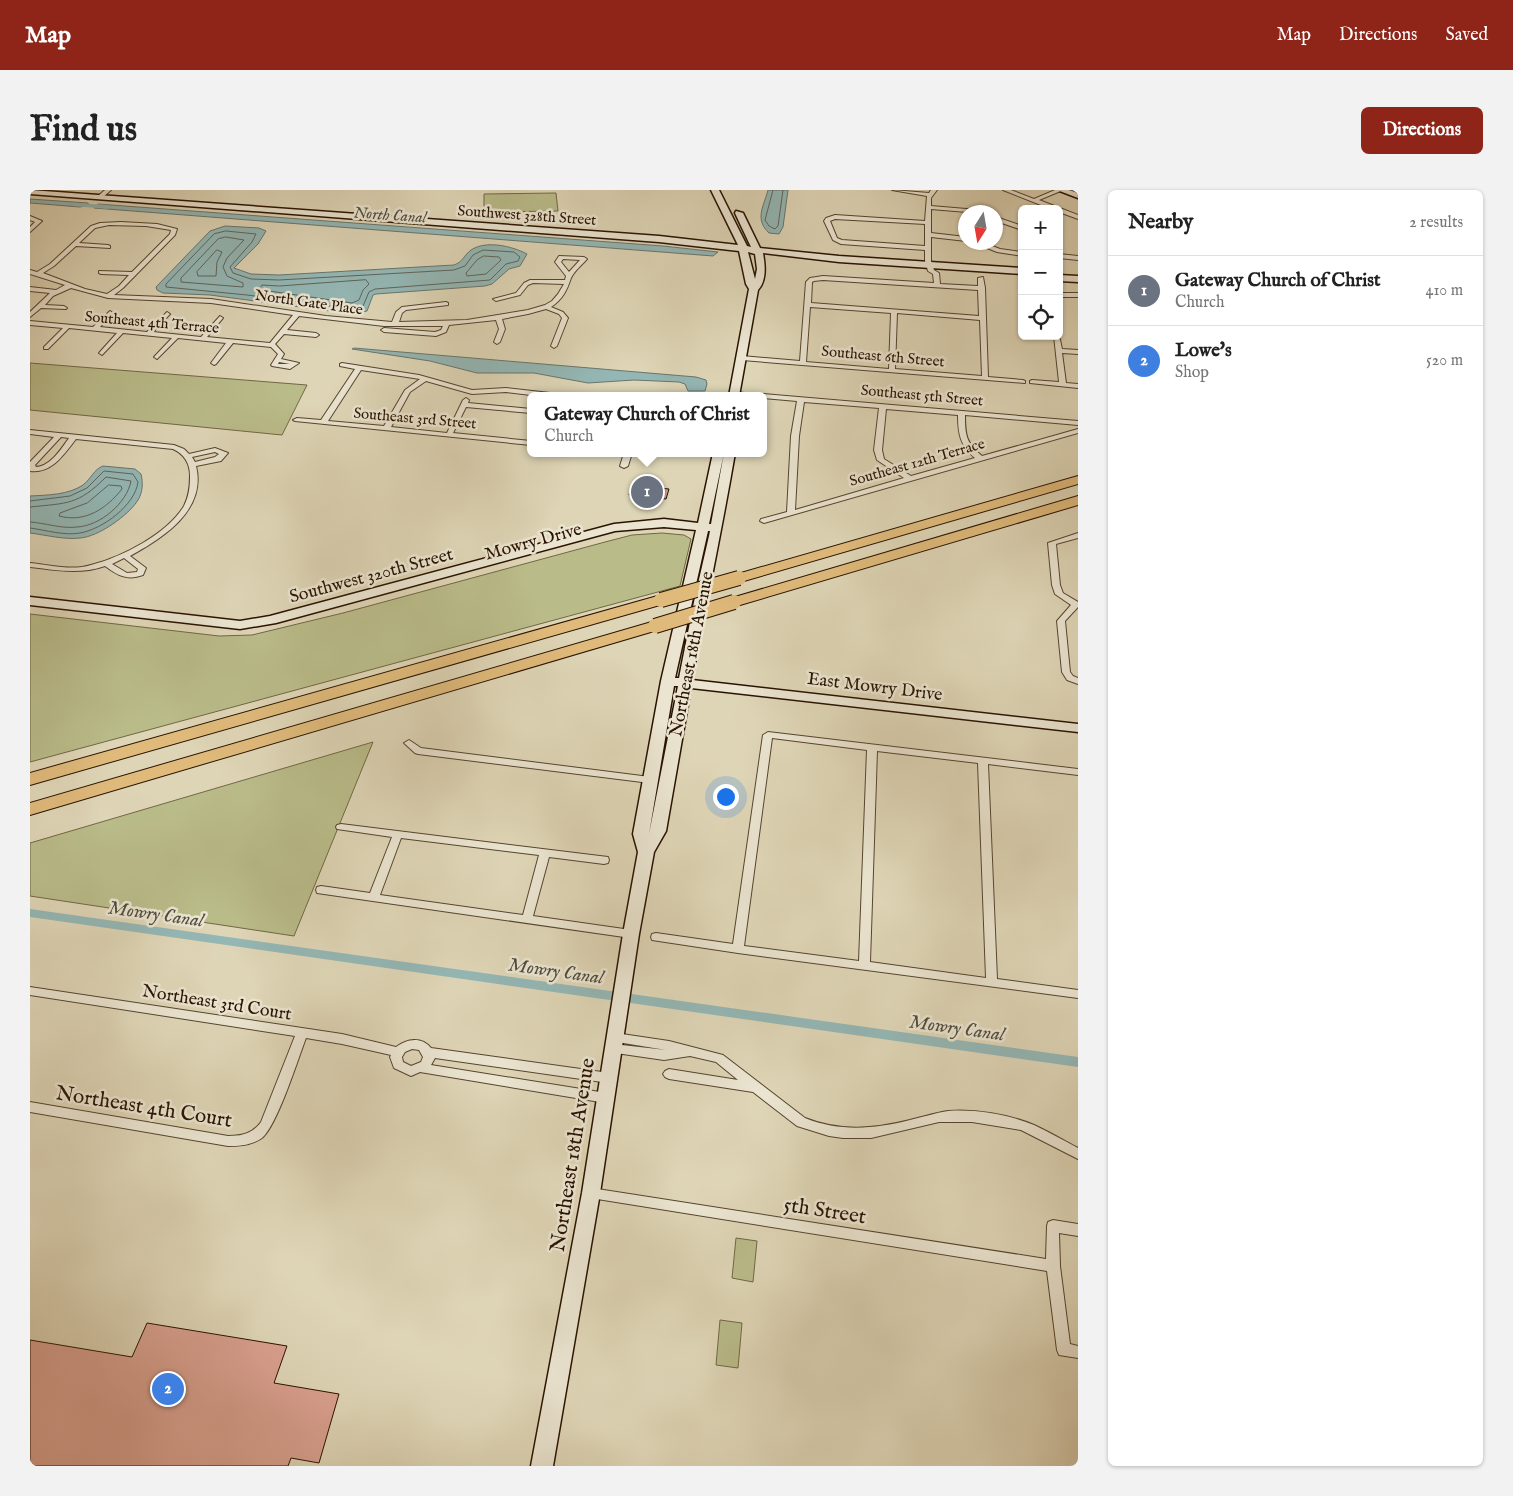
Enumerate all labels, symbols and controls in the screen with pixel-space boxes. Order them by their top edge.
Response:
text: Map [25,20,71,51]
text: Map [1277,24,1311,47]
text: Directions [1339,24,1417,47]
text: Saved [1445,24,1488,47]
button: Directions [1361,107,1483,154]
text: Find us [30,108,137,153]
street label: Southwest 328th Street [457,201,597,230]
water label: North Canal [353,203,428,229]
north arrow [958,205,1003,250]
map controls [1018,205,1063,340]
button: + [1018,205,1063,250]
text: Nearby [1128,209,1193,236]
text: 2 results [1409,213,1463,233]
button: − [1018,250,1063,295]
text: Gateway Church of Christ [1175,269,1381,293]
text: 1 [1141,281,1147,301]
text: 410 m [1426,281,1463,301]
street label: North Gate Place [254,286,364,319]
text: Church [1175,293,1224,313]
button: locate [1018,295,1063,340]
street label: Southeast 4th Terrace [84,307,220,338]
text: Lowe's [1175,339,1232,363]
street label: Southeast 6th Street [821,342,945,371]
text: 2 [1140,351,1148,371]
text: 520 m [1426,351,1463,371]
text: Shop [1175,363,1209,383]
street label: Southeast 5th Street [860,381,984,410]
popup [527,392,767,457]
text: Gateway Church of Christ [544,403,750,427]
street label: Southeast 3rd Street [353,404,477,433]
text: Church [544,427,594,447]
street label: Southeast 12th Terrace [847,434,987,491]
pin: 1 [631,473,663,511]
street label: Mowry Drive [482,518,584,566]
street label: Southwest 320th Street [287,544,456,609]
street label: Northeast 18th Avenue [665,570,720,739]
street label: East Mowry Drive [806,668,944,707]
your location [713,784,739,810]
water label: Mowry Canal [107,896,206,934]
water label: Mowry Canal [507,953,606,991]
street label: Northeast 3rd Court [140,980,293,1027]
water label: Mowry Canal [908,1010,1007,1048]
street label: Northeast 18th Avenue [545,1056,602,1254]
street label: Northeast 4th Court [54,1080,234,1135]
street label: 5th Street [782,1192,868,1231]
pin: 2 [152,1370,184,1408]

